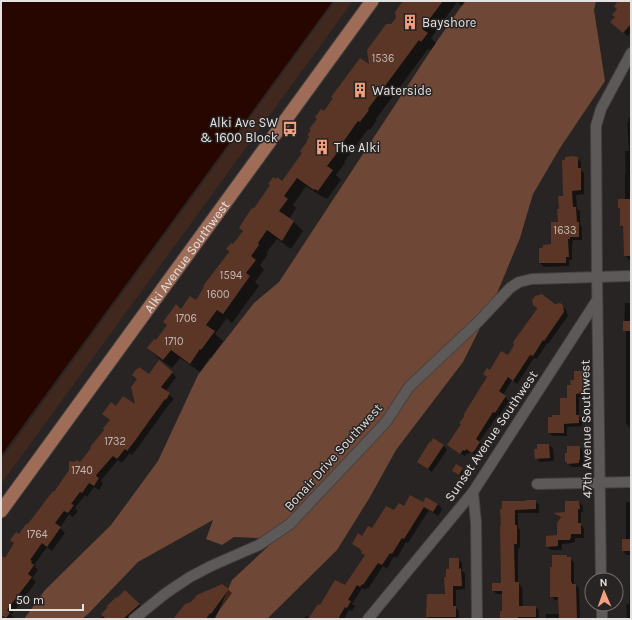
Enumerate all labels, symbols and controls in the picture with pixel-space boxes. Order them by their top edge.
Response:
building icon: Bayshore [401,13,419,31]
place label: Bayshore [422,15,477,30]
house number: 1536 [372,52,394,65]
building icon: Waterside [351,81,369,99]
place label: Waterside [372,83,432,98]
place label: Alki Ave SW & 1600 Block [200,115,278,145]
bus stop icon: Alki Ave SW & 1600 Block [281,120,299,138]
building icon: The Alki [313,138,331,156]
place label: The Alki [334,140,380,155]
street label: Alki Avenue Southwest [141,197,232,315]
house number: 1633 [554,224,576,237]
house number: 1594 [220,269,242,282]
house number: 1600 [207,288,230,301]
house number: 1706 [175,312,197,325]
house number: 1710 [165,335,183,348]
street label: 47th Avenue Southwest [577,360,595,498]
street label: Sunset Avenue Southwest [442,368,540,504]
street label: Bonair Drive Southwest [281,400,385,514]
house number: 1732 [104,435,126,448]
house number: 1740 [71,464,93,477]
house number: 1764 [26,528,48,541]
north arrow [584,572,624,612]
text: N [599,576,608,589]
scale bar [10,586,83,612]
text: 50 m [16,593,44,607]

